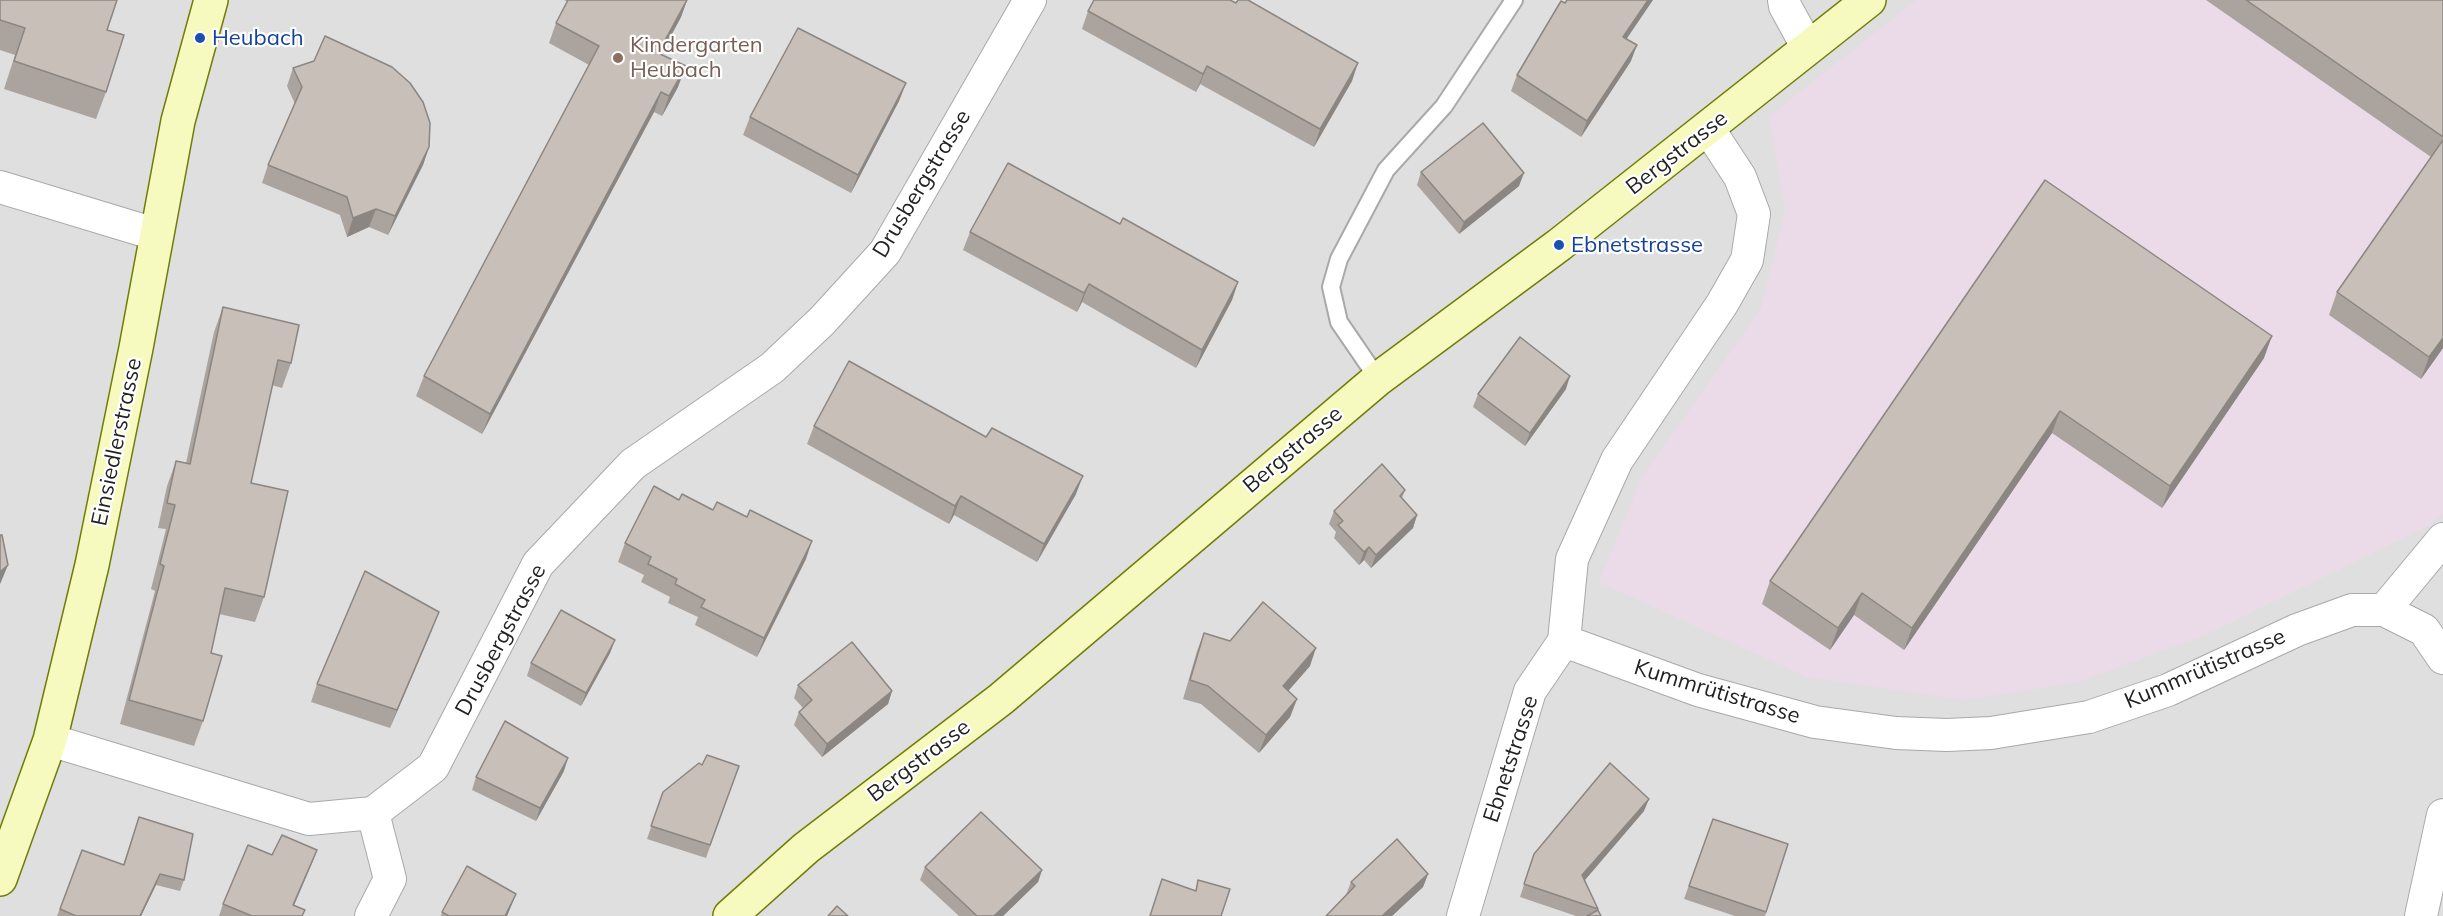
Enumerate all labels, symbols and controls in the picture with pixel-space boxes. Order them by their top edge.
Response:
place label: Heubach [212,25,304,51]
marker: Heubach [193,31,207,45]
place label: Kindergarten Heubach [630,32,763,84]
marker: Kindergarten Heubach [611,51,625,65]
street label: Drusbergstrasse [868,105,976,263]
street label: Bergstrasse [1621,105,1733,201]
place label: Ebnetstrasse [1571,232,1703,258]
marker: Ebnetstrasse [1552,238,1566,252]
street label: Einsiedlerstrasse [86,356,148,528]
street label: Bergstrasse [1238,401,1348,499]
street label: Drusbergstrasse [450,560,552,720]
street label: Kummrütistrasse [2121,623,2289,715]
street label: Kummrütistrasse [1631,654,1803,730]
street label: Ebnetstrasse [1478,692,1544,826]
street label: Bergstrasse [863,714,975,808]

